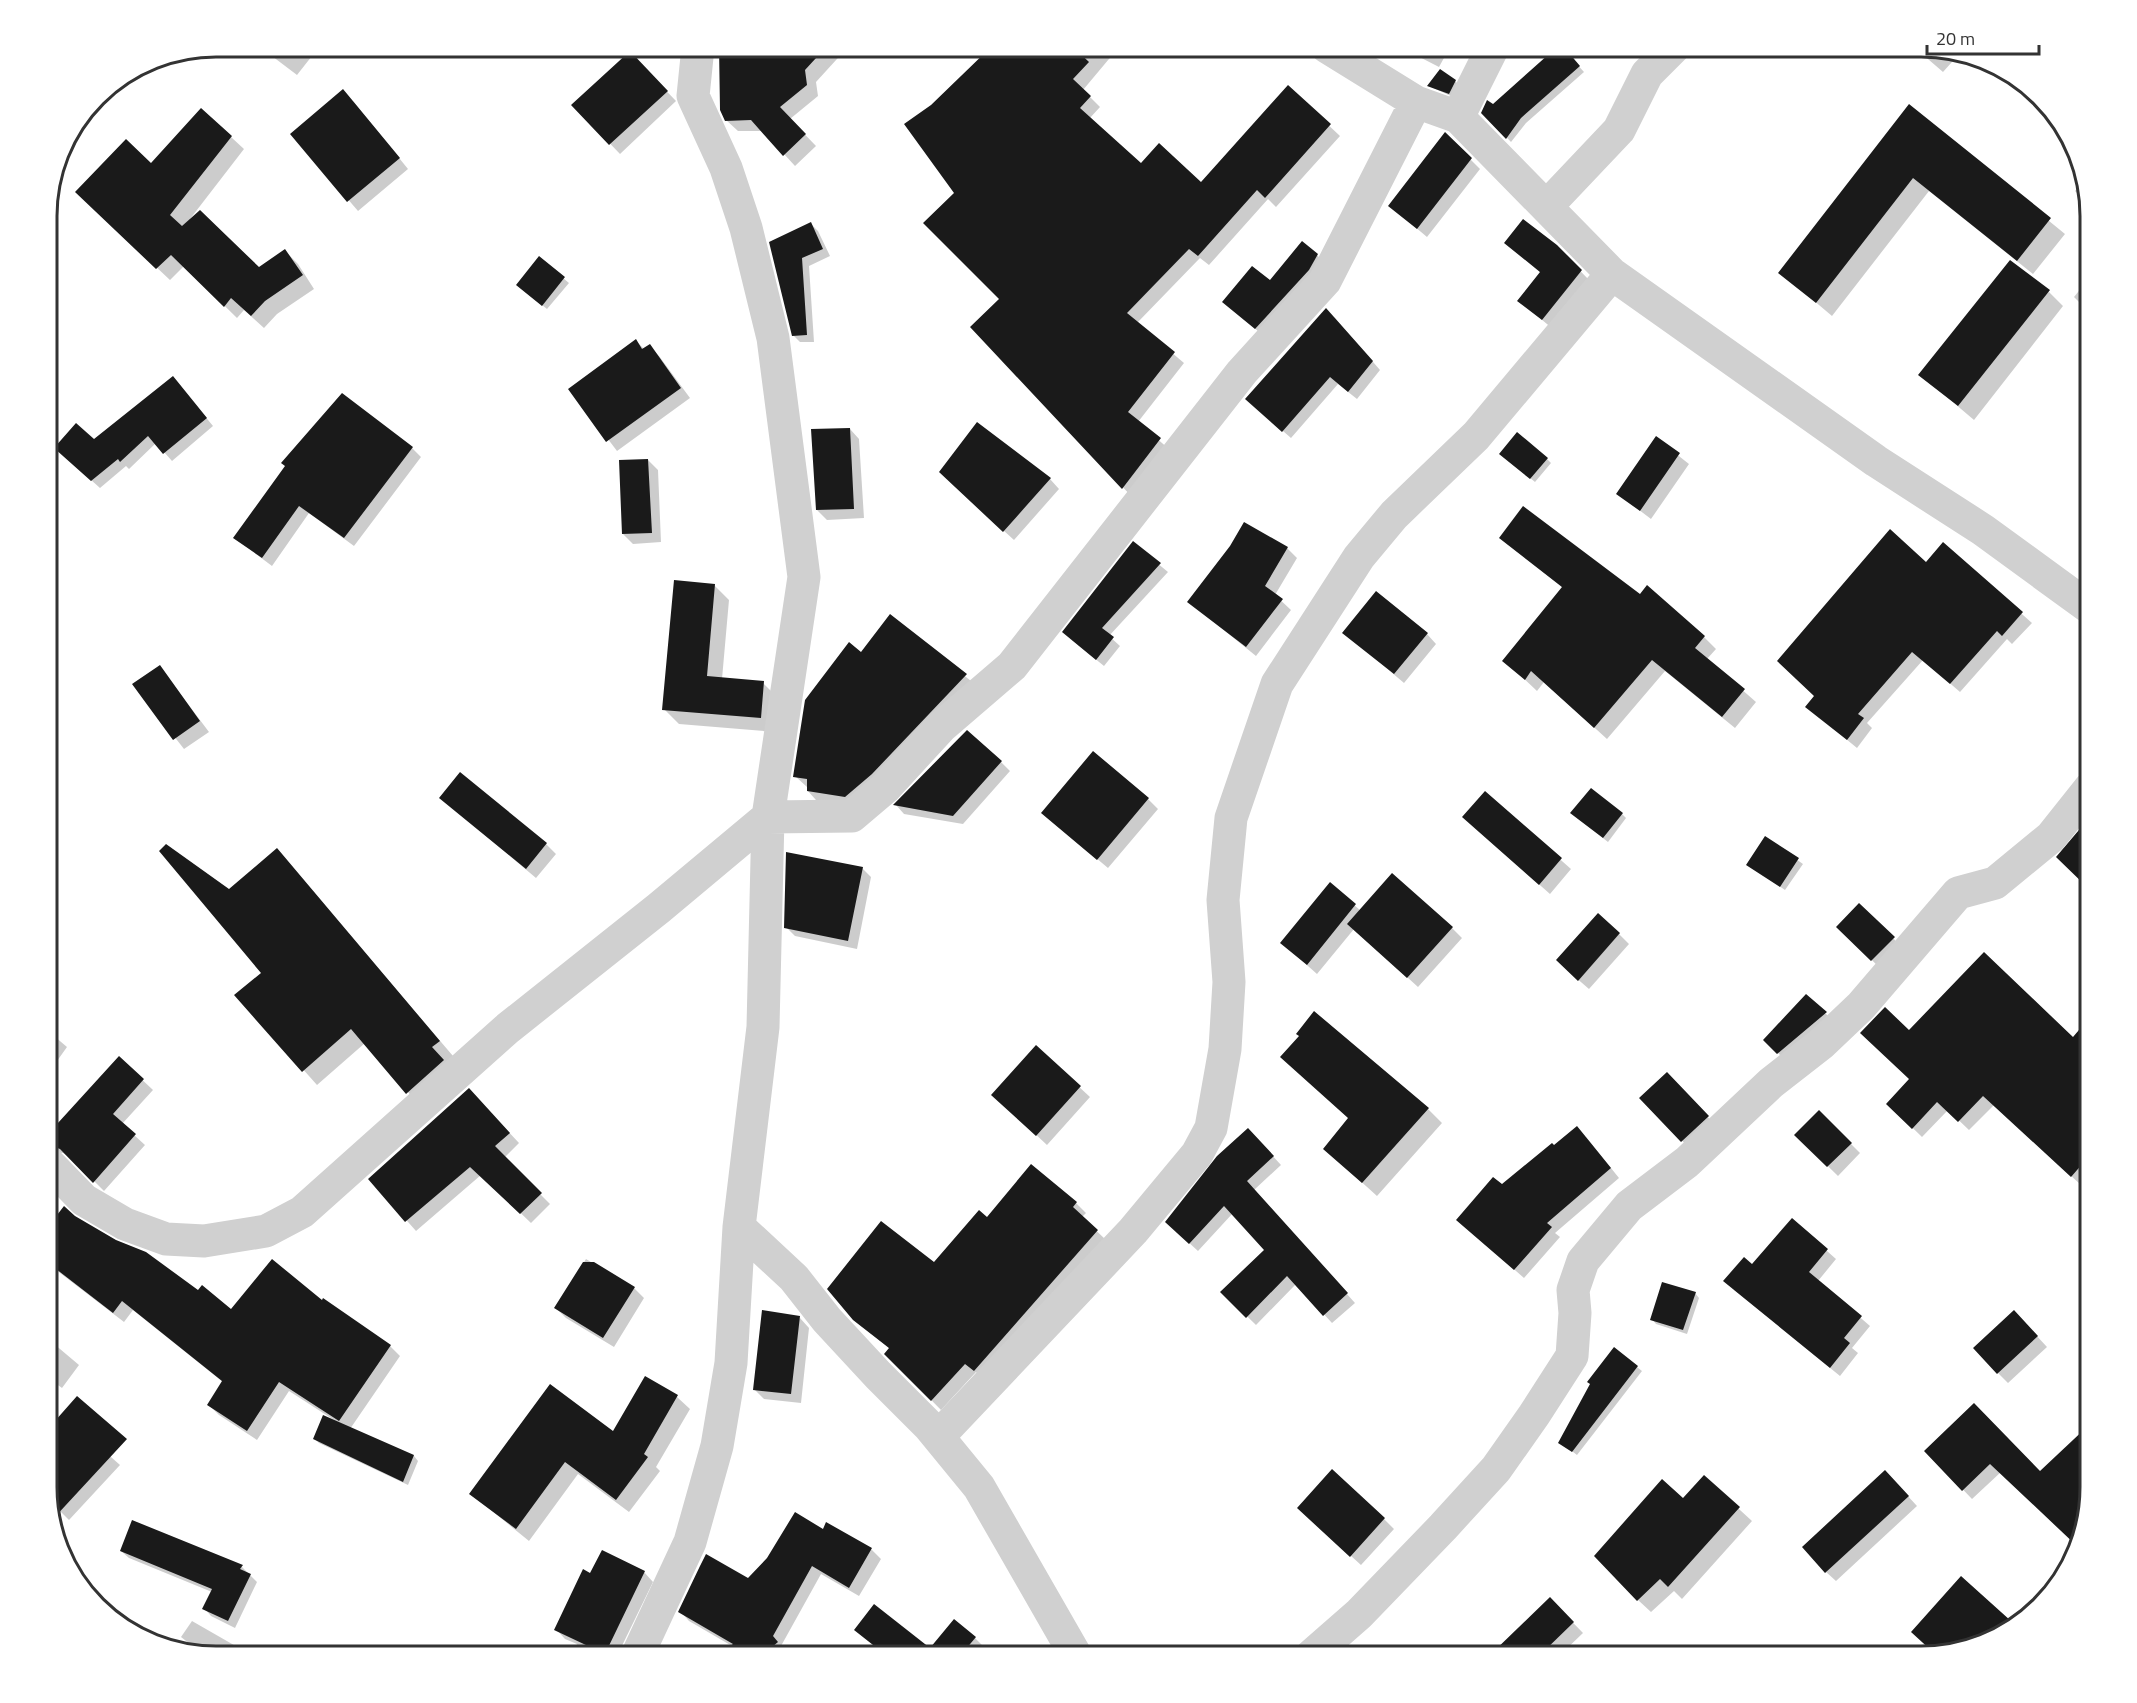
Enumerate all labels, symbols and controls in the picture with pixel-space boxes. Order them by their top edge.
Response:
scale bar [1927,18,2040,56]
text: 20 m [1936,25,1975,52]

